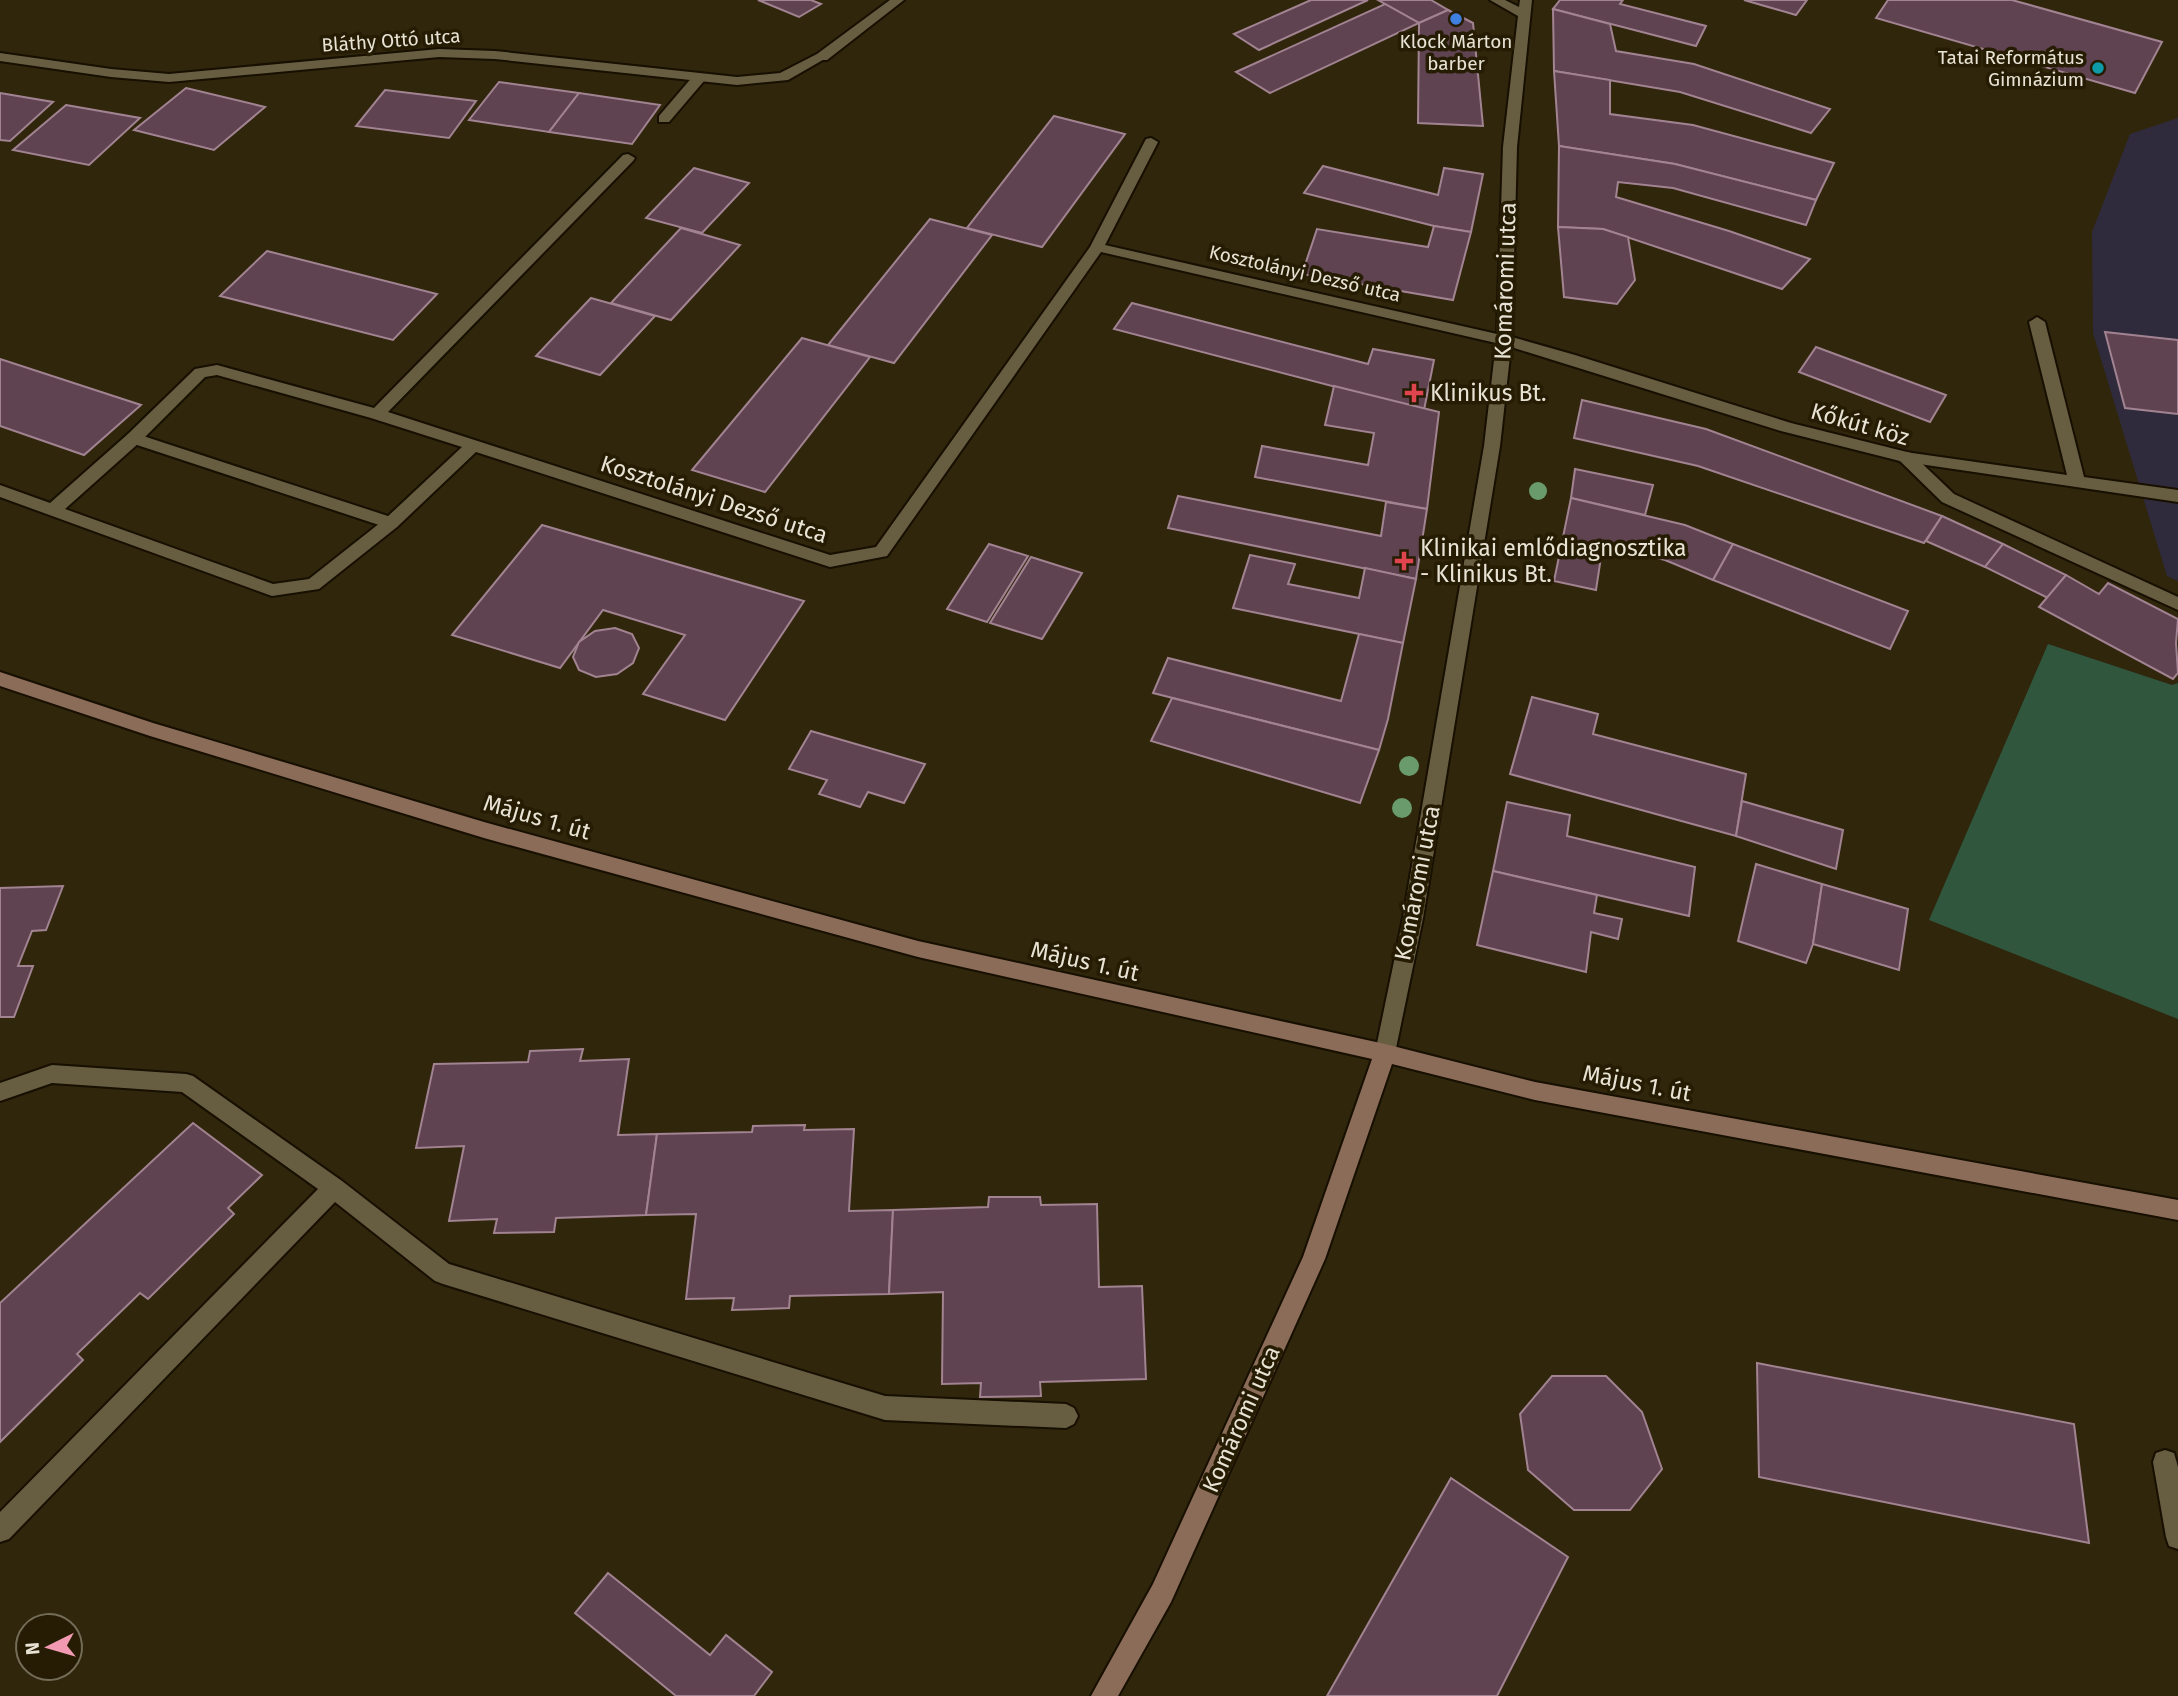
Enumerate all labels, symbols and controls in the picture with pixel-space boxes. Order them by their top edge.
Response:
marker: Klock Márton barber [1448,11,1464,27]
street label: Bláthy Ottó utca [321,24,461,57]
place label: Klock Márton barber [1400,30,1512,75]
place label: Tatai Református Gimnázium [1938,46,2084,91]
marker: Tatai Református Gimnázium [2090,60,2106,76]
street label: Komáromi utca [1488,202,1522,360]
street label: Kosztolányi Dezső utca [1207,240,1403,307]
place label: Klinikus Bt. [1430,379,1546,407]
marker: Klinikus Bt. [1404,383,1424,403]
street label: Kőkút köz [1808,397,1912,451]
street label: Kosztolányi Dezső utca [597,449,831,549]
place label: Klinikai emlődiagnosztika - Klinikus Bt. [1420,534,1686,588]
marker: Klinikai emlődiagnosztika - Klinikus Bt. [1394,551,1414,571]
street label: Május 1. út [480,788,594,846]
street label: Komáromi utca [1388,803,1446,963]
street label: Május 1. út [1028,935,1142,987]
street label: Május 1. út [1580,1059,1694,1107]
street label: Komáromi utca [1196,1341,1286,1497]
north arrow [14,1612,84,1682]
text: N [21,1641,45,1656]

